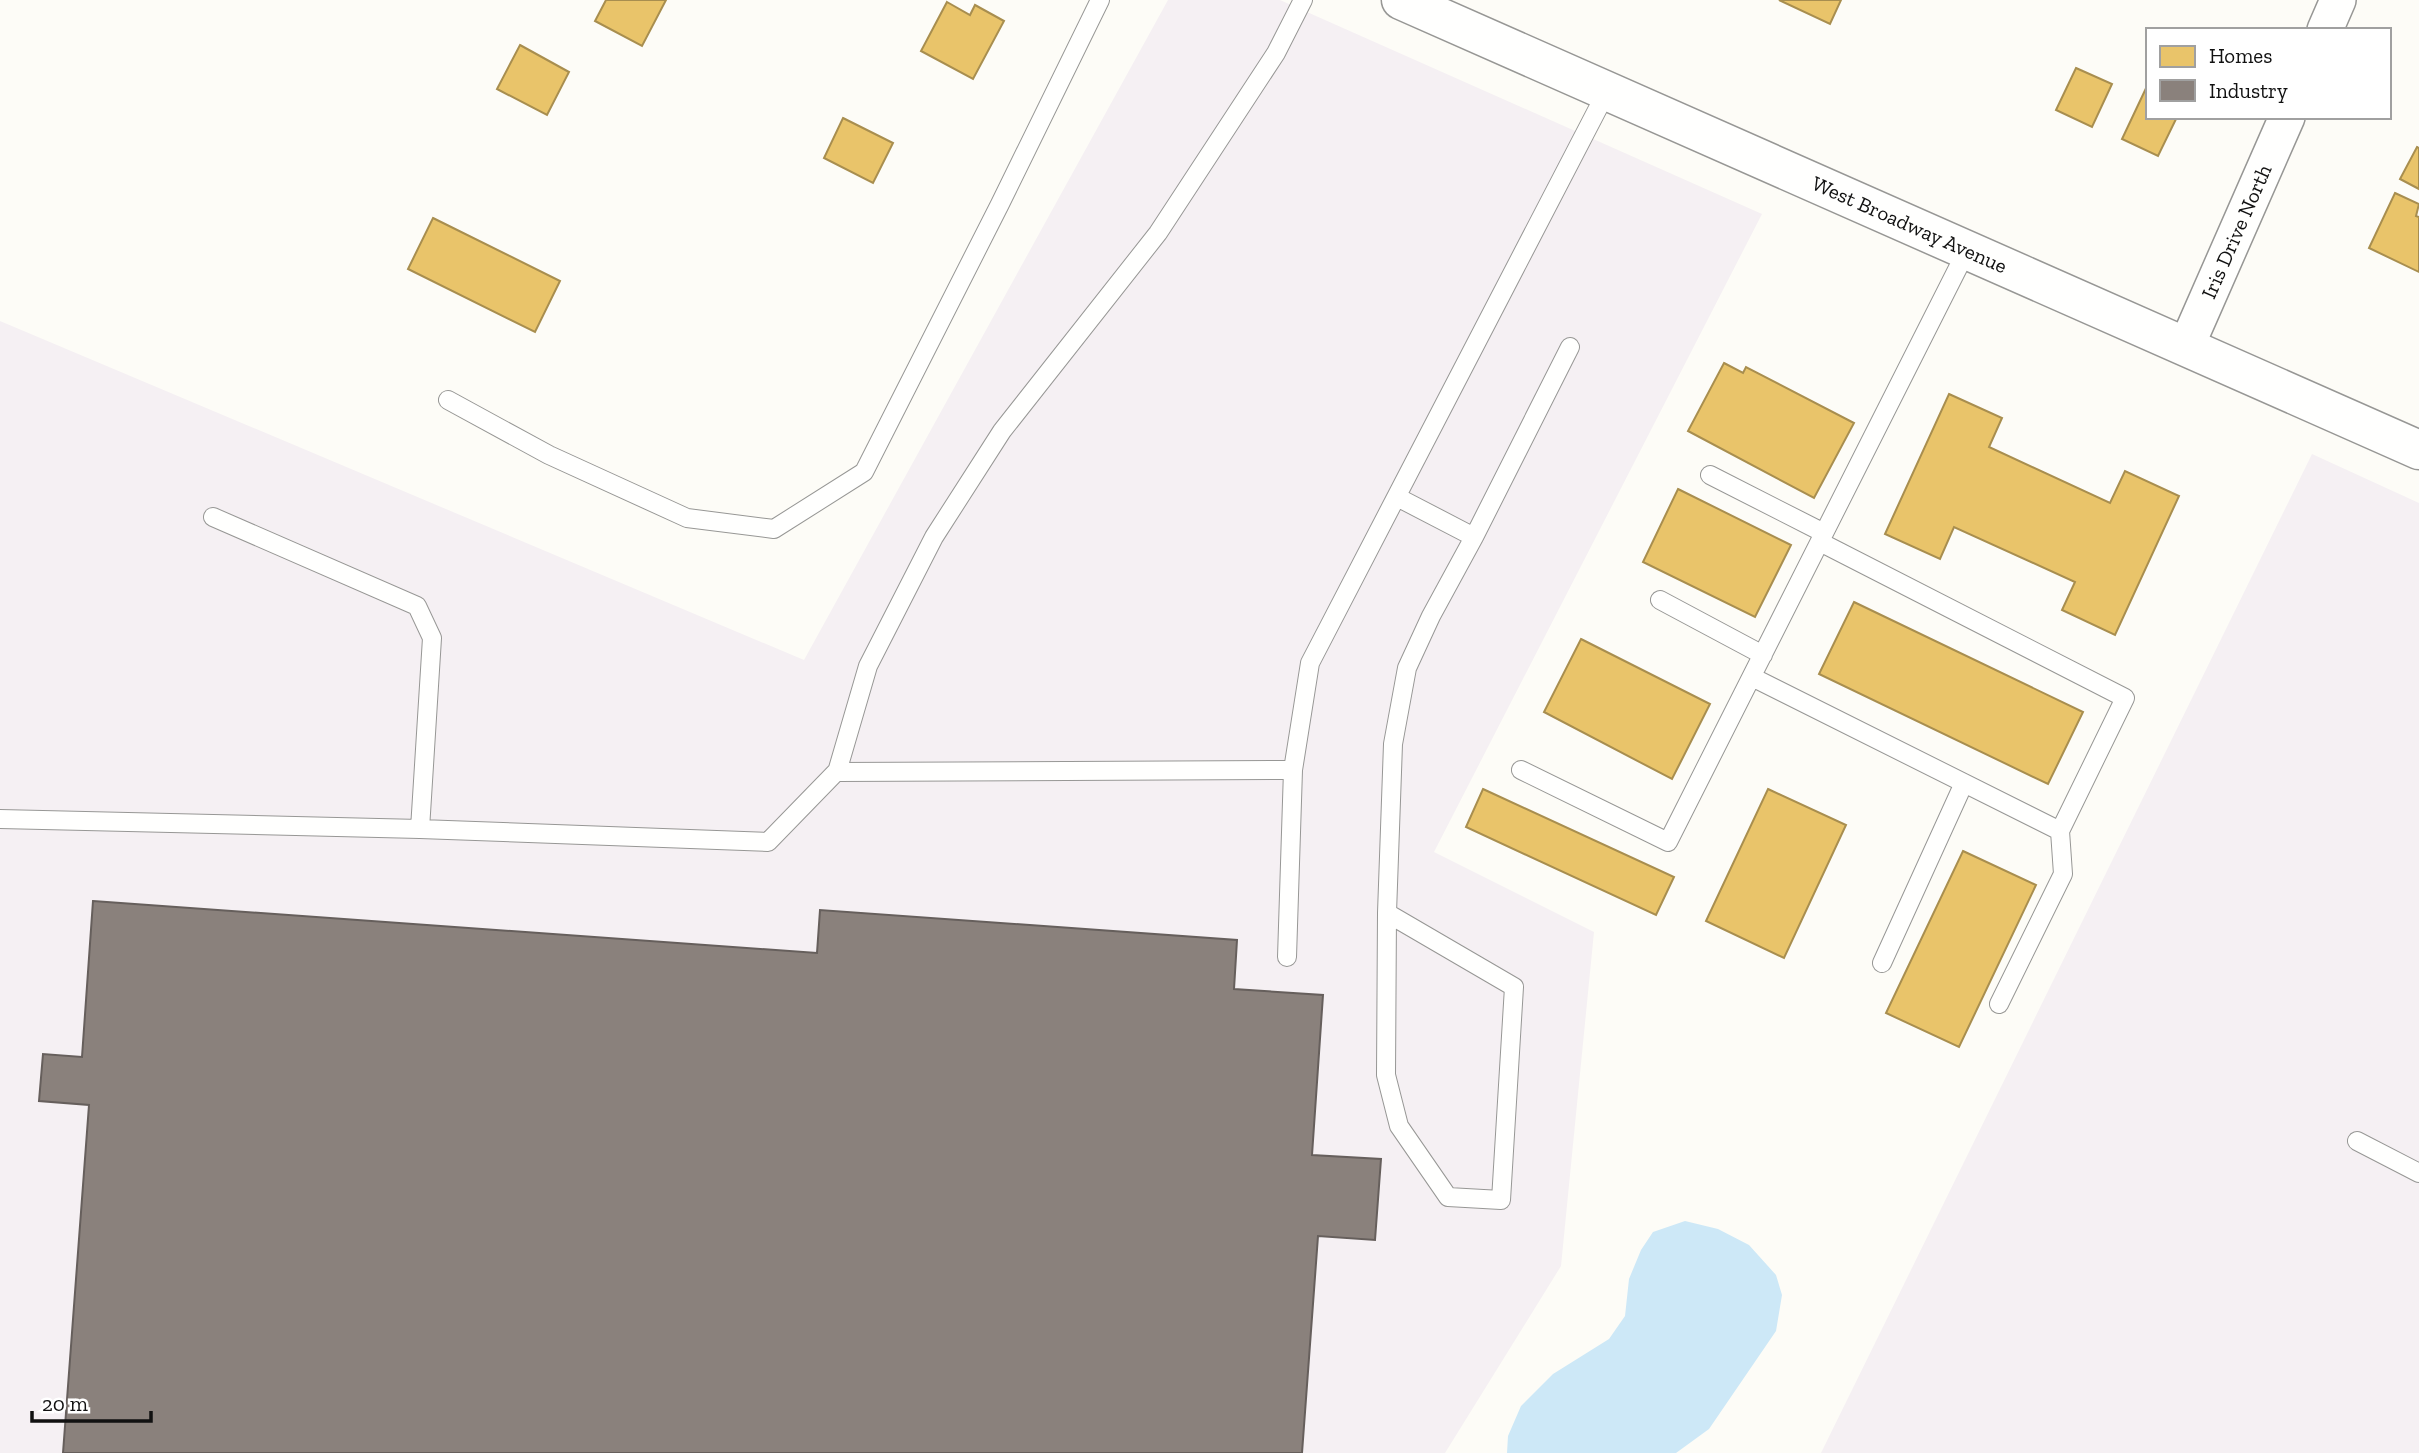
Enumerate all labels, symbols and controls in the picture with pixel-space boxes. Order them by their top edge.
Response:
legend [2146,28,2391,119]
text: Homes [2209,43,2272,68]
text: Industry [2209,78,2288,103]
street label: Iris Drive North [2196,160,2277,302]
street label: West Broadway Avenue [1808,170,2011,278]
scale bar [32,1380,150,1424]
text: 20 m [42,1391,88,1416]

